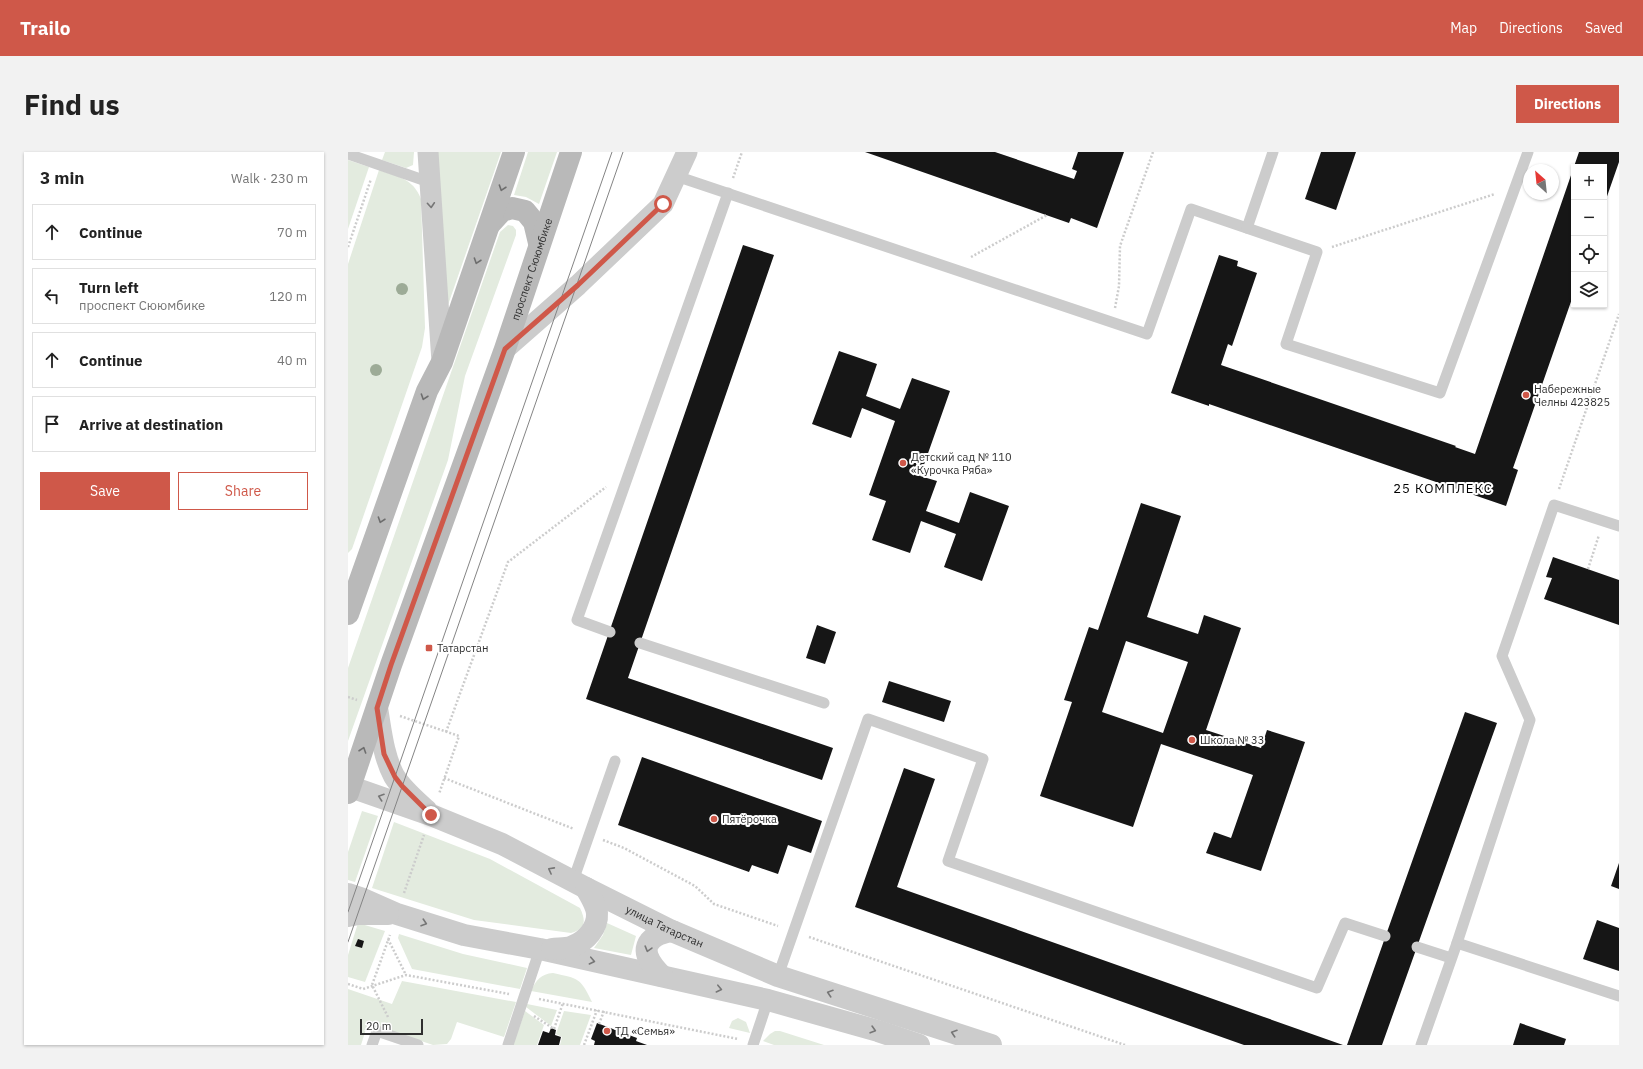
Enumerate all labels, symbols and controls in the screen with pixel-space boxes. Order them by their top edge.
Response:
text: Trailo [20,16,70,40]
text: Map [1450,19,1477,37]
text: Directions [1499,19,1563,37]
text: Saved [1585,19,1623,37]
button: Directions [1516,85,1619,123]
text: Find us [24,86,120,123]
north arrow [1523,164,1559,200]
map controls [1571,164,1607,308]
button: + [1571,164,1607,200]
text: 3 min [40,167,84,189]
text: Walk · 230 m [231,170,308,187]
one-way arrow [498,184,507,191]
route start [654,195,672,213]
button: − [1571,200,1607,236]
one-way arrow [426,202,435,208]
street label: проспект Сююмбике [508,216,555,322]
icon: ahead [41,221,63,243]
text: Continue [79,223,143,242]
text: 70 m [277,224,307,241]
button: locate [1571,236,1607,272]
one-way arrow [473,257,482,264]
button: layers [1571,272,1607,308]
text: Turn left [79,278,139,297]
icon: left [41,285,63,307]
text: 120 m [269,288,307,305]
text: проспект Сююмбике [79,297,205,314]
icon: ahead [41,349,63,371]
text: Continue [79,351,143,370]
text: 40 m [277,352,307,369]
place label: Набережные Челны 423825 [1534,382,1610,409]
marker: Набережные Челны 423825 [1521,390,1531,400]
one-way arrow [421,394,429,401]
icon: arrive [41,413,63,435]
text: Arrive at destination [79,415,223,434]
place label: Детский сад № 110 «Курочка Ряба» [911,450,1012,477]
marker: Детский сад № 110 «Курочка Ряба» [898,458,908,468]
button: Save [40,472,170,510]
button: Share [178,472,308,510]
district label: 25 КОМПЛЕКС [1393,480,1493,497]
one-way arrow [378,516,386,523]
place label: Татарстан [437,641,488,655]
marker: Татарстан [424,643,434,653]
place label: Школа № 33 [1200,733,1264,747]
marker: Школа № 33 [1187,735,1197,745]
one-way arrow [358,746,367,753]
one-way arrow [378,794,385,802]
route end [422,806,440,824]
place label: Пятёрочка [722,812,777,826]
marker: Пятёрочка [709,814,719,824]
one-way arrow [548,867,555,874]
street label: улица Татарстан [623,902,706,951]
one-way arrow [420,918,427,926]
one-way arrow [644,946,653,953]
one-way arrow [589,956,595,964]
one-way arrow [716,984,722,992]
one-way arrow [827,989,834,998]
scale bar [360,1017,423,1036]
text: 20 m [366,1019,391,1033]
place label: ТД «Семья» [615,1024,675,1038]
one-way arrow [870,1025,877,1034]
marker: ТД «Семья» [602,1026,612,1036]
one-way arrow [950,1029,957,1038]

